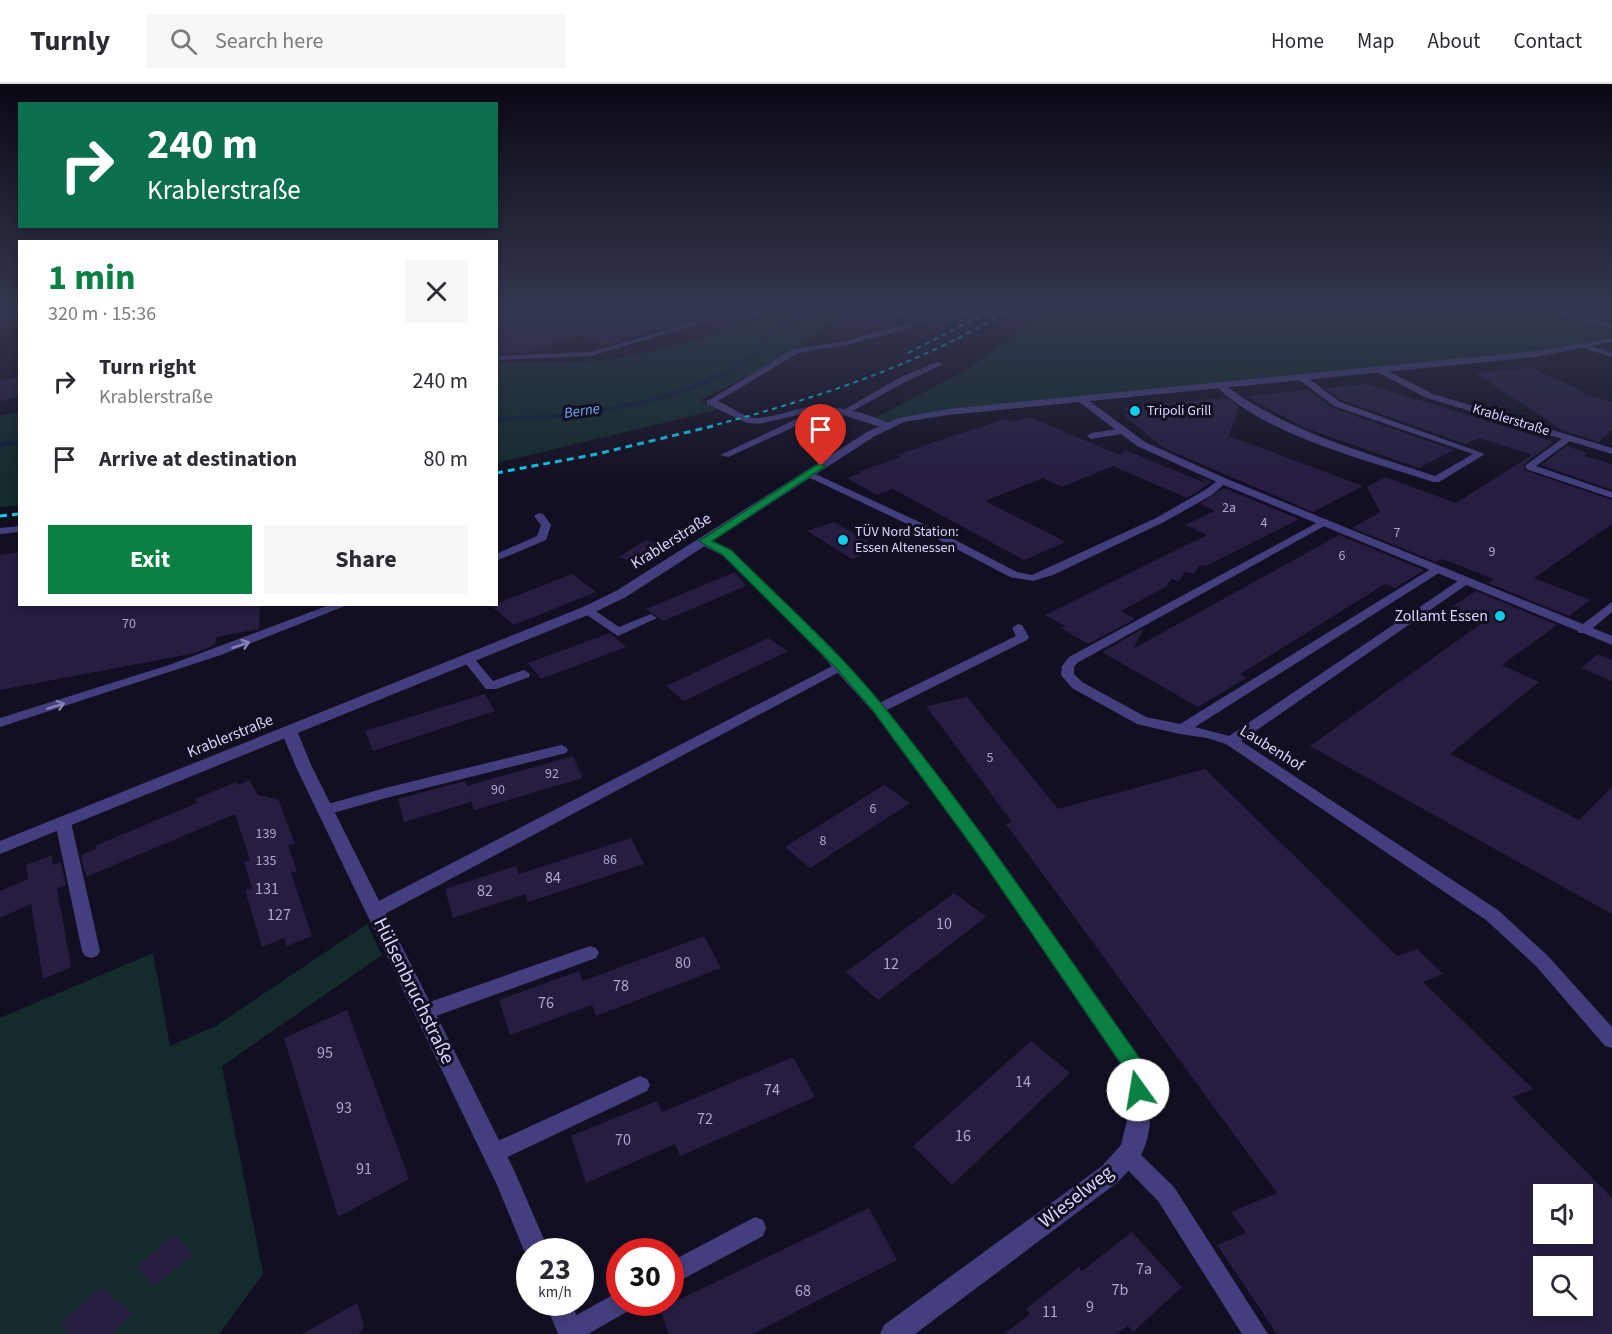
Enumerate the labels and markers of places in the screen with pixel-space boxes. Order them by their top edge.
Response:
place label: Tripoli Grill [1147,401,1212,421]
pin [795,404,846,466]
marker: Tripoli Grill [1128,404,1142,418]
place label: TÜV Nord Station: Essen Altenessen [855,522,959,558]
marker: TÜV Nord Station: Essen Altenessen [836,533,850,547]
place label: Zollamt Essen [1394,605,1488,627]
marker: Zollamt Essen [1493,609,1507,623]

